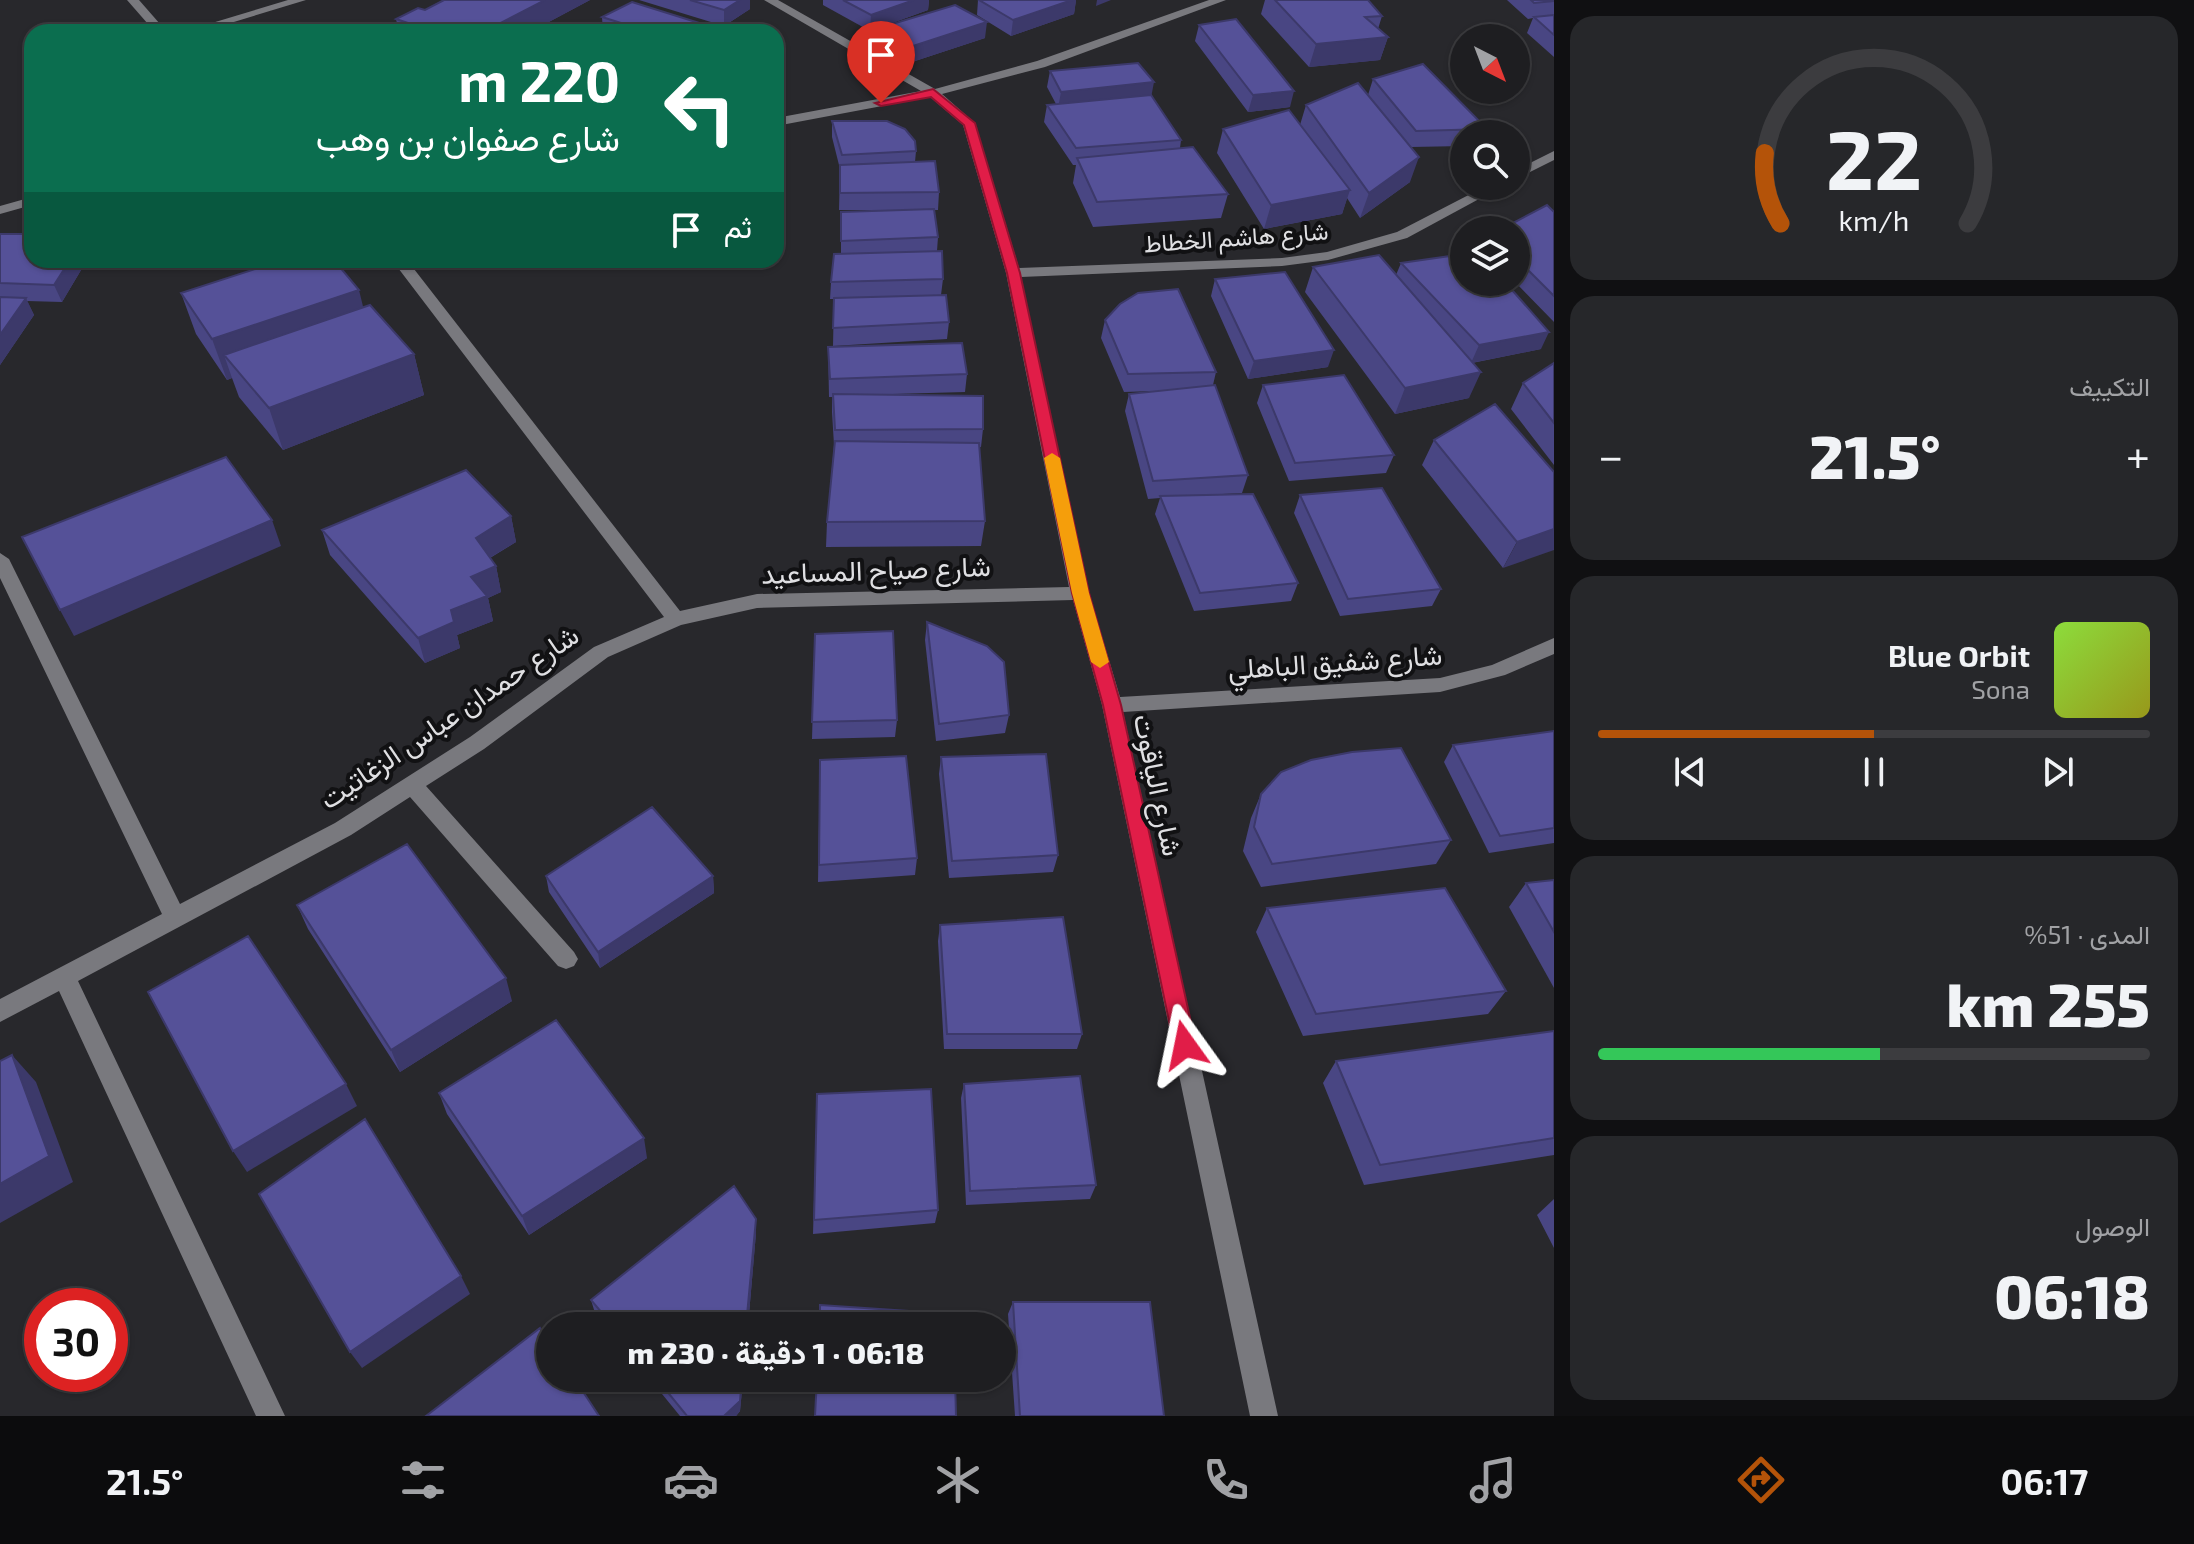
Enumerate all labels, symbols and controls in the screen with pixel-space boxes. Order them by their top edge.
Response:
pin [847,21,915,103]
north arrow [1450,24,1530,104]
map controls [1450,24,1530,296]
icon: arrive [859,33,903,77]
text: 220 m [458,46,620,113]
icon: left [648,56,752,160]
text: 22 [1826,107,1922,207]
text: شارع صفوان بن وهب [316,115,620,158]
button: search [1450,120,1530,200]
text: km/h [1839,202,1909,237]
icon: arrive [664,208,708,252]
text: ثم [724,208,752,244]
street label: شارع هاشم الخطاط [1143,216,1329,260]
button: layers [1450,216,1530,296]
text: التكييف [2069,370,2150,401]
text: 21.5° [1809,419,1940,491]
text: − [1598,428,1624,481]
text: + [2126,428,2150,481]
street label: شارع صياح المساعيد [761,548,991,593]
street label: شارع حمدان عباس الزغاتيت [313,617,586,818]
street label: شارع شفيق الباهلي [1227,637,1444,692]
text: Blue Orbit [1888,637,2030,673]
text: Sona [1971,673,2030,704]
street label: شارع الياقوت [1124,711,1191,860]
icon: previous [1668,750,1712,794]
icon: pause [1852,750,1896,794]
icon: next [2036,750,2080,794]
text: المدى · 51% [2024,918,2150,949]
text: 255 km [1946,967,2150,1039]
position arrow [1143,1003,1227,1087]
text: الوصول [2075,1210,2150,1241]
text: 06:18 [1994,1259,2150,1331]
speed limit sign: 30 [24,1288,128,1392]
text: 06:18 · 1 دقيقة · 230 m [627,1334,925,1370]
icon: filters [395,1452,451,1508]
icon: car [663,1452,719,1508]
icon: climate [930,1452,986,1508]
icon: phone [1198,1452,1254,1508]
icon: music [1465,1452,1521,1508]
icon: directions [1733,1452,1789,1508]
text: 21.5° [106,1459,183,1502]
text: 06:17 [2000,1459,2088,1502]

